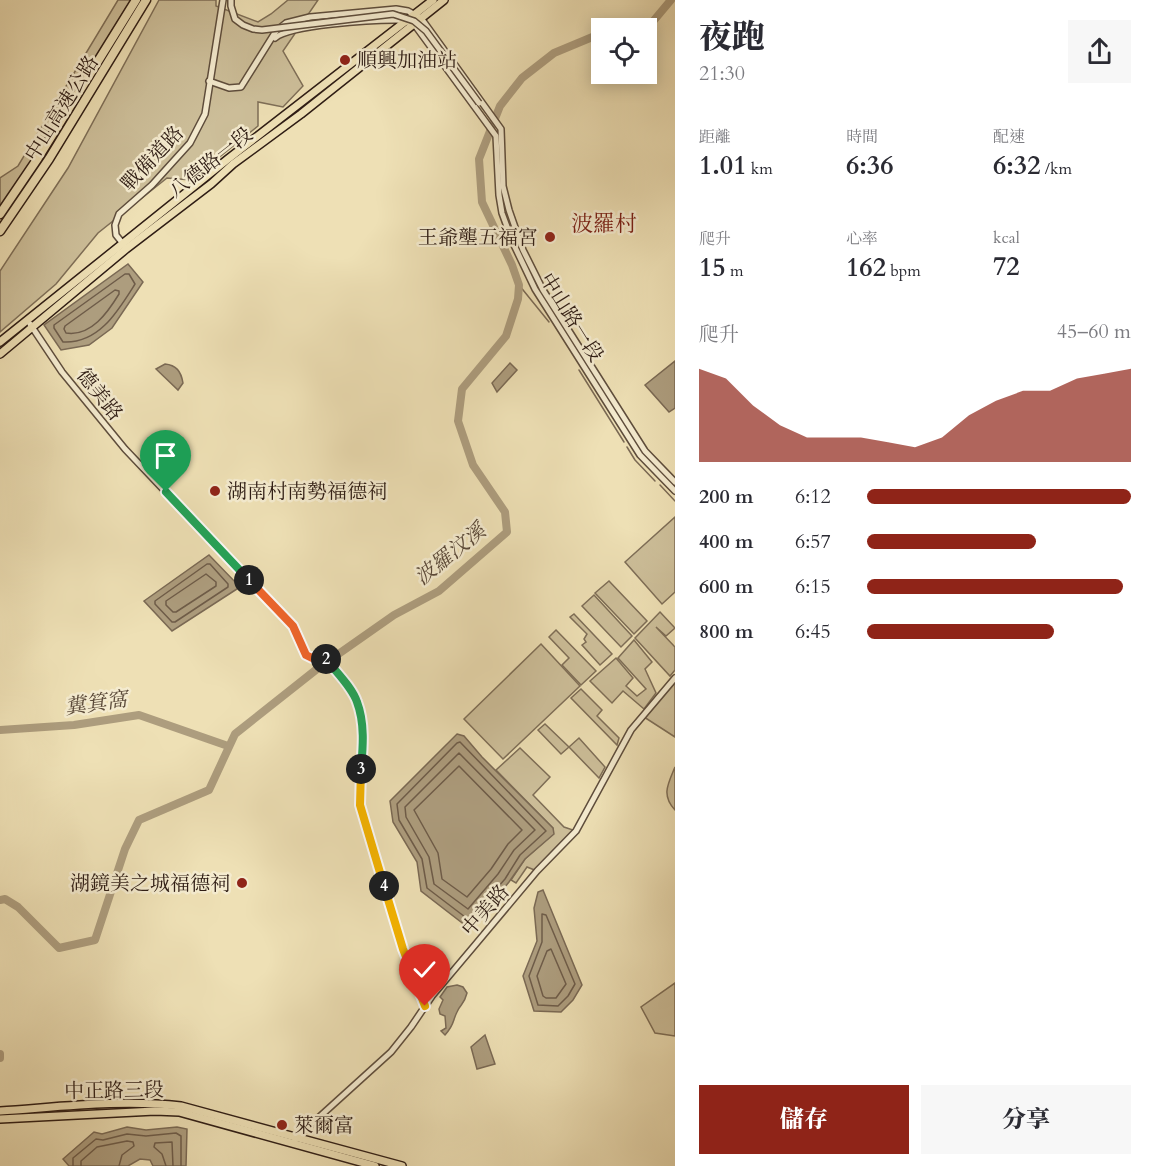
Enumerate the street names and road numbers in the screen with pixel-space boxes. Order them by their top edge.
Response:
street label: 中山高速公路 [18,50,105,166]
street label: 戰備道路 [115,120,190,197]
street label: 八德路一段 [163,121,258,204]
street label: 中山路一段 [534,268,610,367]
street label: 德美路 [70,363,129,426]
street label: 中美路 [456,879,515,942]
street label: 中正路三段 [64,1076,164,1105]

